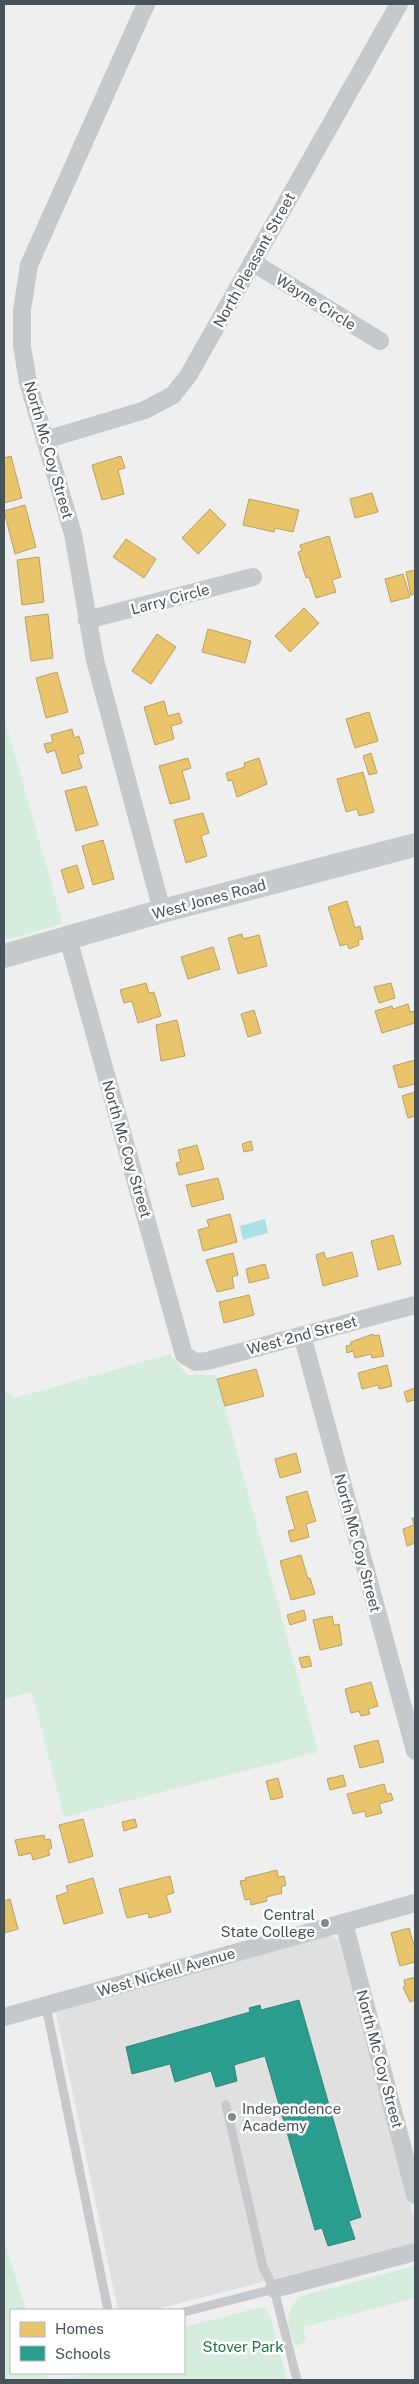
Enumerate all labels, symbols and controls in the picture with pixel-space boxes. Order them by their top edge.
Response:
street label: North Pleasant Street [210,190,298,330]
street label: Wayne Circle [273,271,359,333]
street label: North Mc Coy Street [21,379,77,521]
street label: Larry Circle [129,580,211,618]
street label: West Jones Road [150,876,268,922]
street label: North Mc Coy Street [99,1078,155,1220]
street label: West 2nd Street [245,1312,359,1358]
street label: North Mc Coy Street [331,1472,385,1614]
place label: Central State College [221,1906,315,1940]
marker: Central State College [319,1917,331,1929]
street label: West Nickell Avenue [95,1944,237,2000]
street label: North Mc Coy Street [353,1988,407,2130]
place label: Independence Academy [242,2100,341,2134]
marker: Independence Academy [226,2111,238,2123]
legend [10,2309,185,2374]
text: Homes [55,2320,104,2337]
park label: Stover Park [202,2338,284,2355]
text: Schools [55,2345,111,2362]

